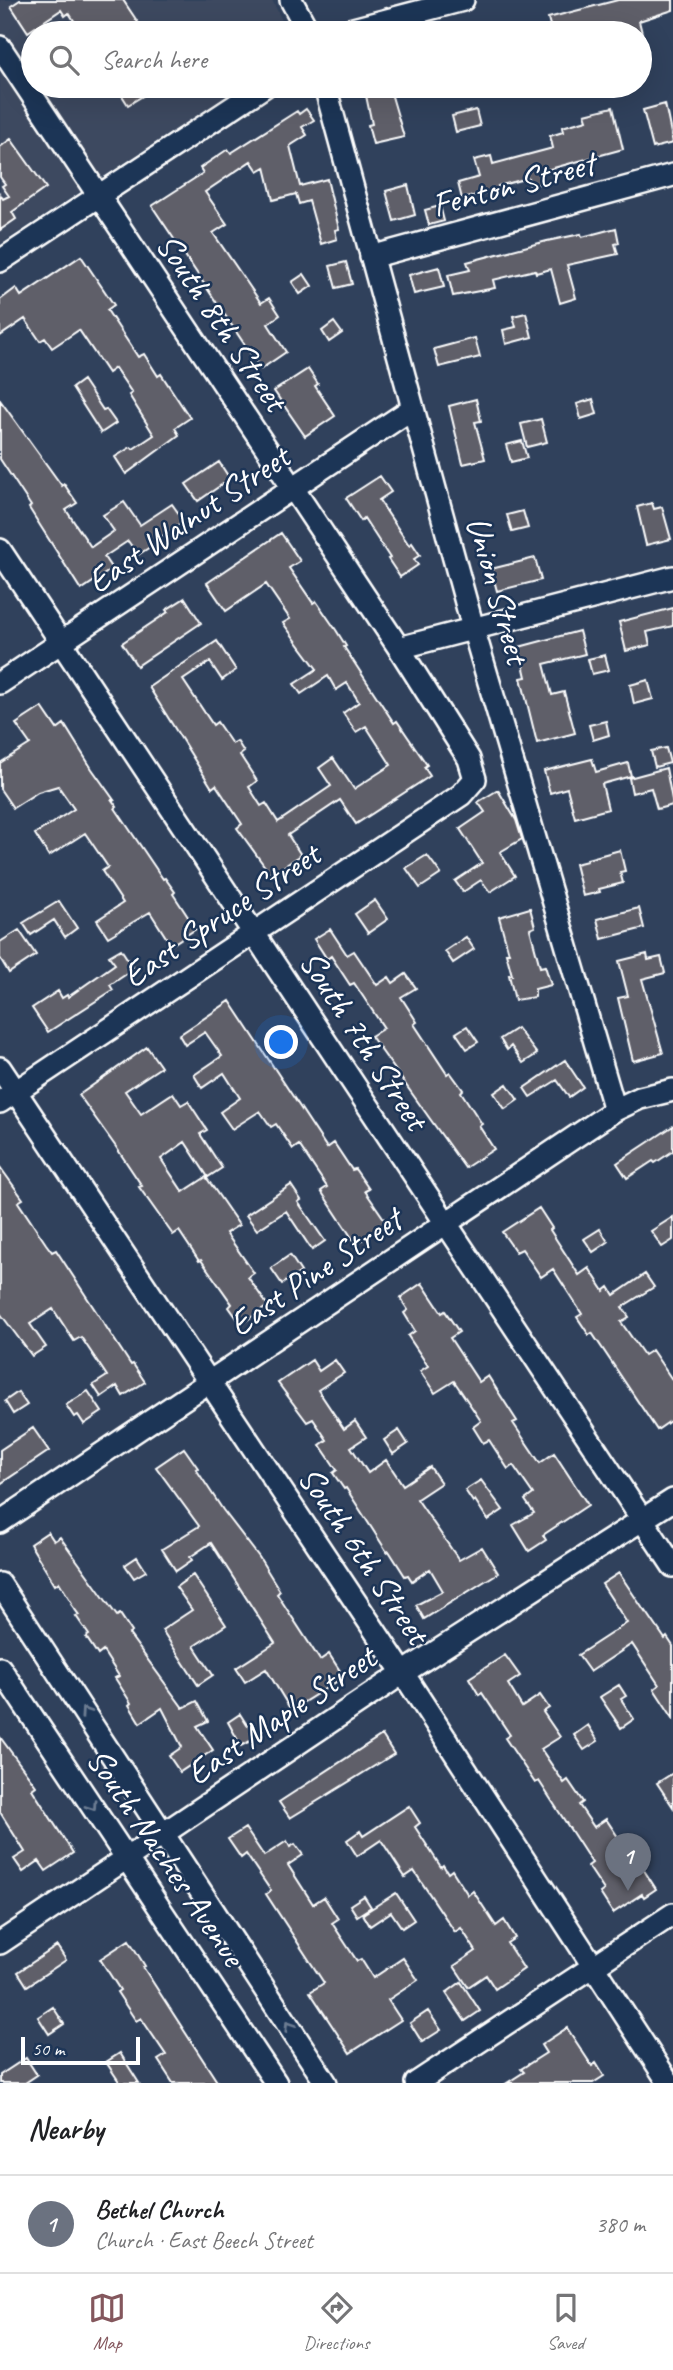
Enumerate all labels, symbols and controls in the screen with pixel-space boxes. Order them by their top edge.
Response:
search box [21,21,652,98]
icon: search [45,41,83,79]
text: Search here [101,43,207,76]
street label: Fenton Street [427,140,604,227]
street label: South 8th Street [146,224,300,422]
street label: East Walnut Street [78,433,301,603]
street label: Union Street [456,511,541,672]
street label: East Spruce Street [113,830,331,998]
street label: South 7th Street [289,942,441,1141]
your location [264,1025,298,1059]
street label: East Pine Street [220,1195,414,1346]
street label: South 6th Street [288,1457,442,1655]
street label: East Maple Street [177,1633,387,1795]
one-way arrow [80,1707,93,1720]
street label: South Naches Avenue [76,1739,257,1977]
one-way arrow [84,1798,97,1811]
pin: 1 [605,1833,651,1891]
one-way arrow [284,2020,297,2033]
scale bar [21,2034,140,2066]
text: 50 m [32,2037,64,2061]
text: Nearby [28,2110,104,2148]
text: Bethel Church [95,2193,223,2226]
text: 1 [46,2210,56,2239]
text: 380 m [596,2210,645,2239]
text: Church · East Beech Street [95,2226,313,2255]
tab: Map [88,2289,126,2355]
tab: Directions [303,2289,370,2355]
tab: Saved [547,2289,585,2355]

